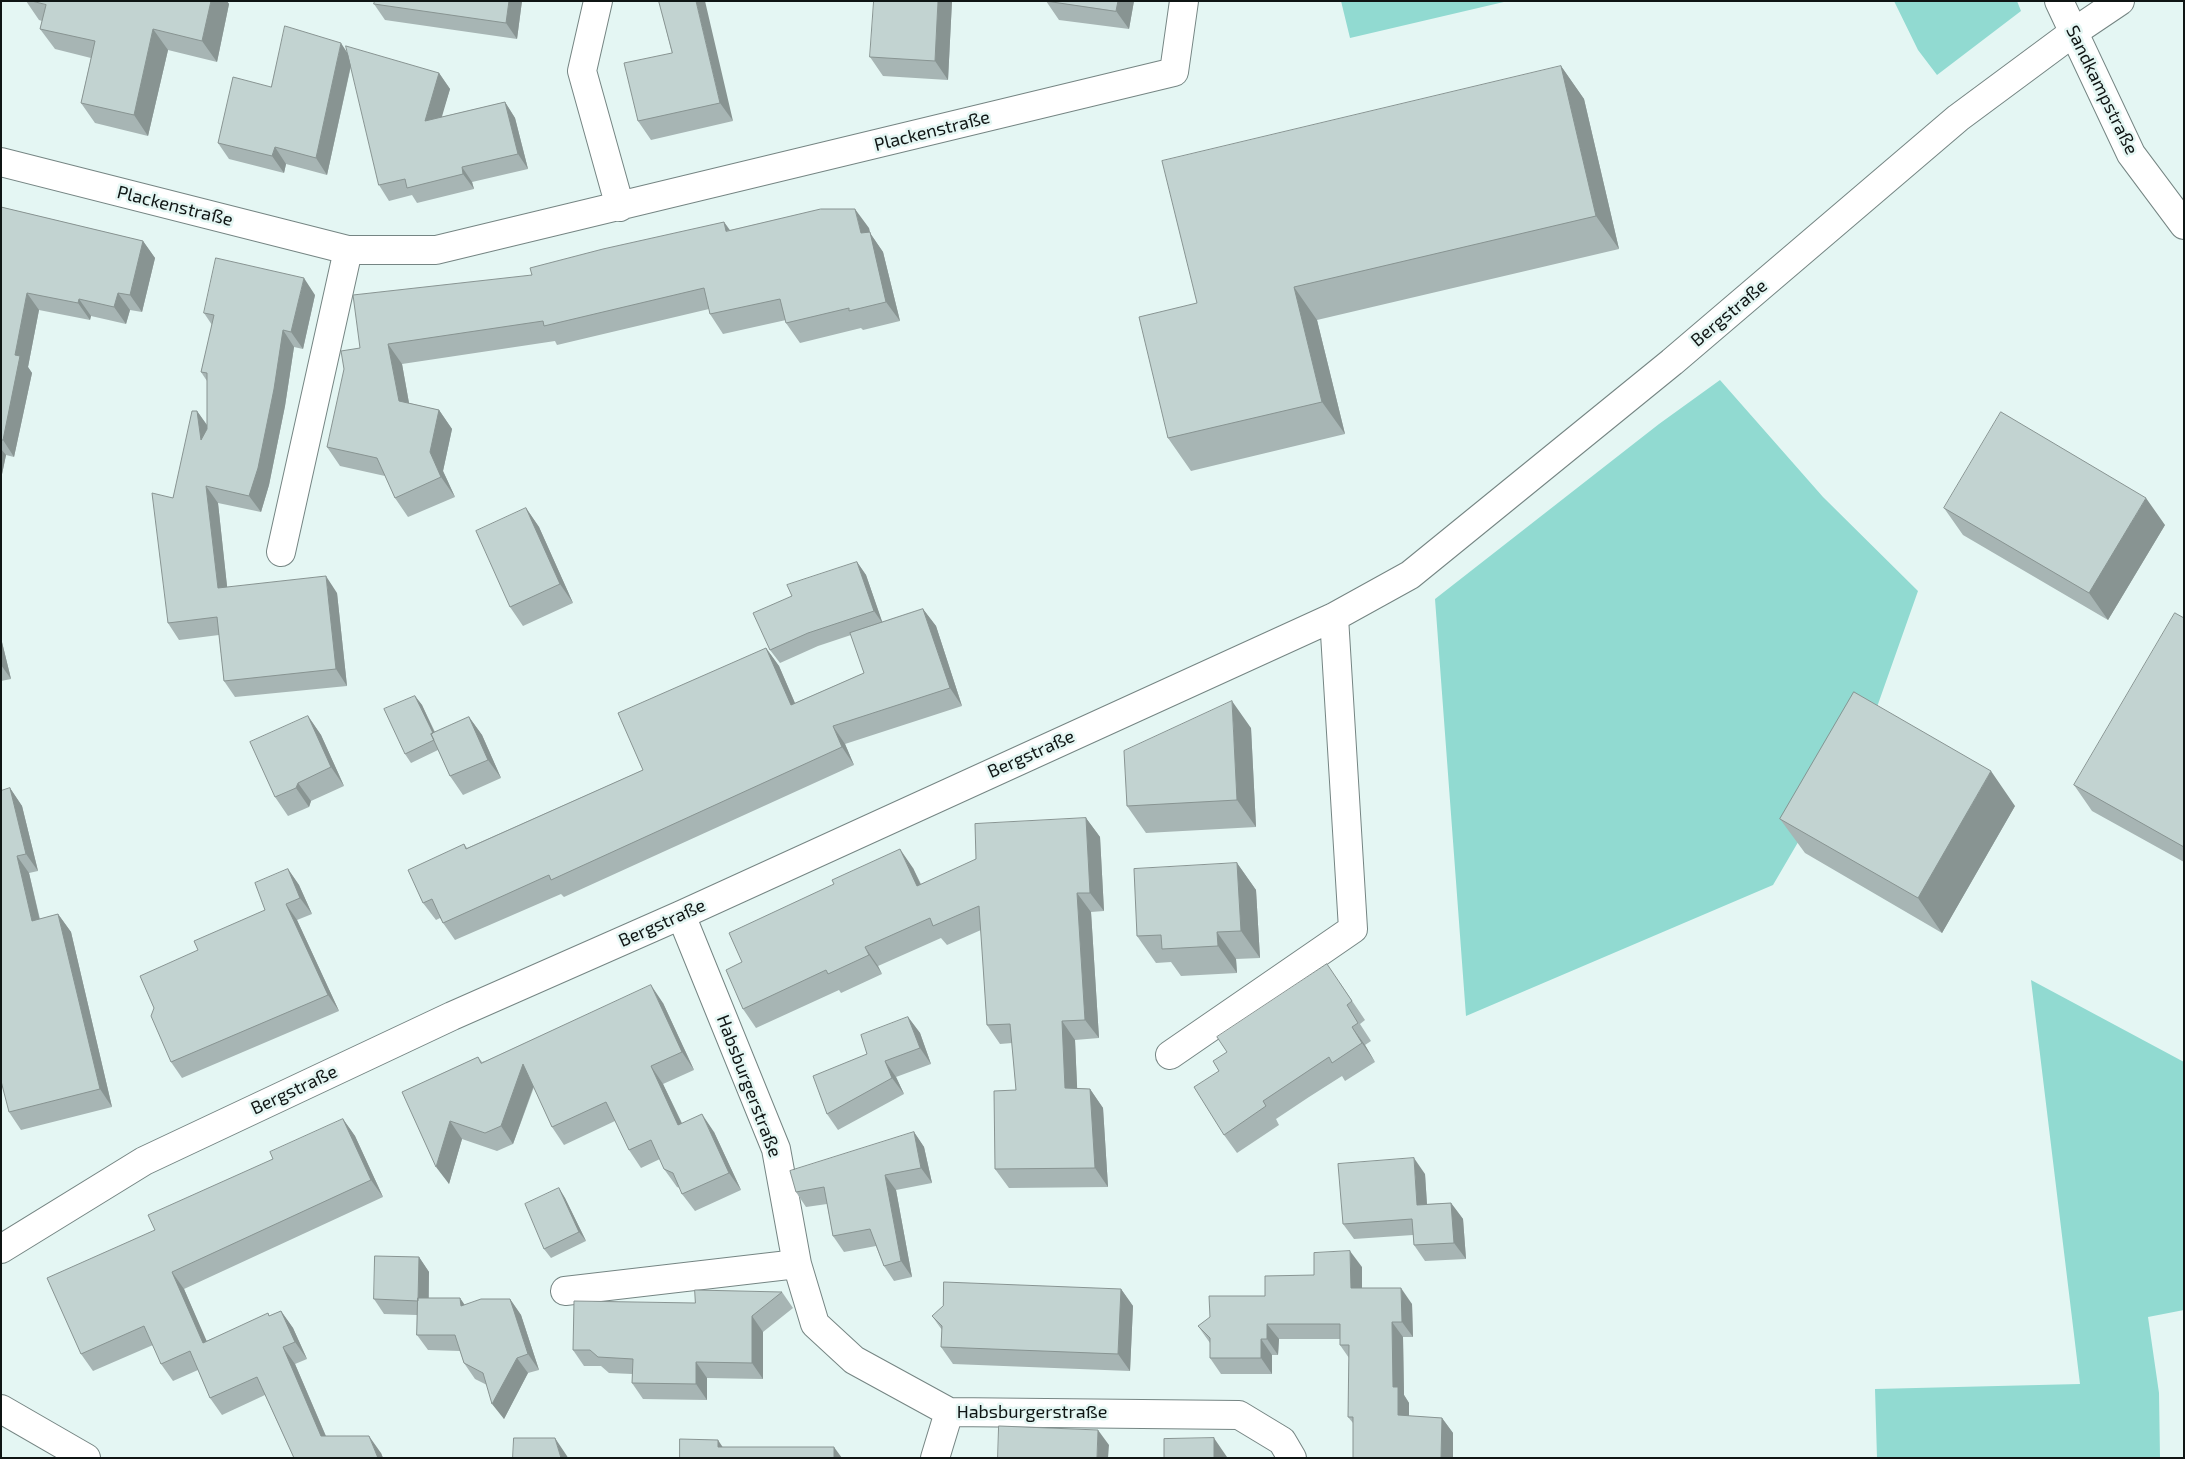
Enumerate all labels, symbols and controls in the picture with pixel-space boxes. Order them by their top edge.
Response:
street label: Sandkampstraße [2061,22,2143,158]
street label: Plackenstraße [872,106,992,156]
street label: Plackenstraße [115,181,235,231]
street label: Bergstraße [1686,275,1772,351]
street label: Bergstraße [984,725,1078,783]
street label: Bergstraße [615,894,709,952]
street label: Habsburgerstraße [712,1012,786,1160]
street label: Bergstraße [247,1061,341,1119]
street label: Habsburgerstraße [957,1401,1107,1423]

